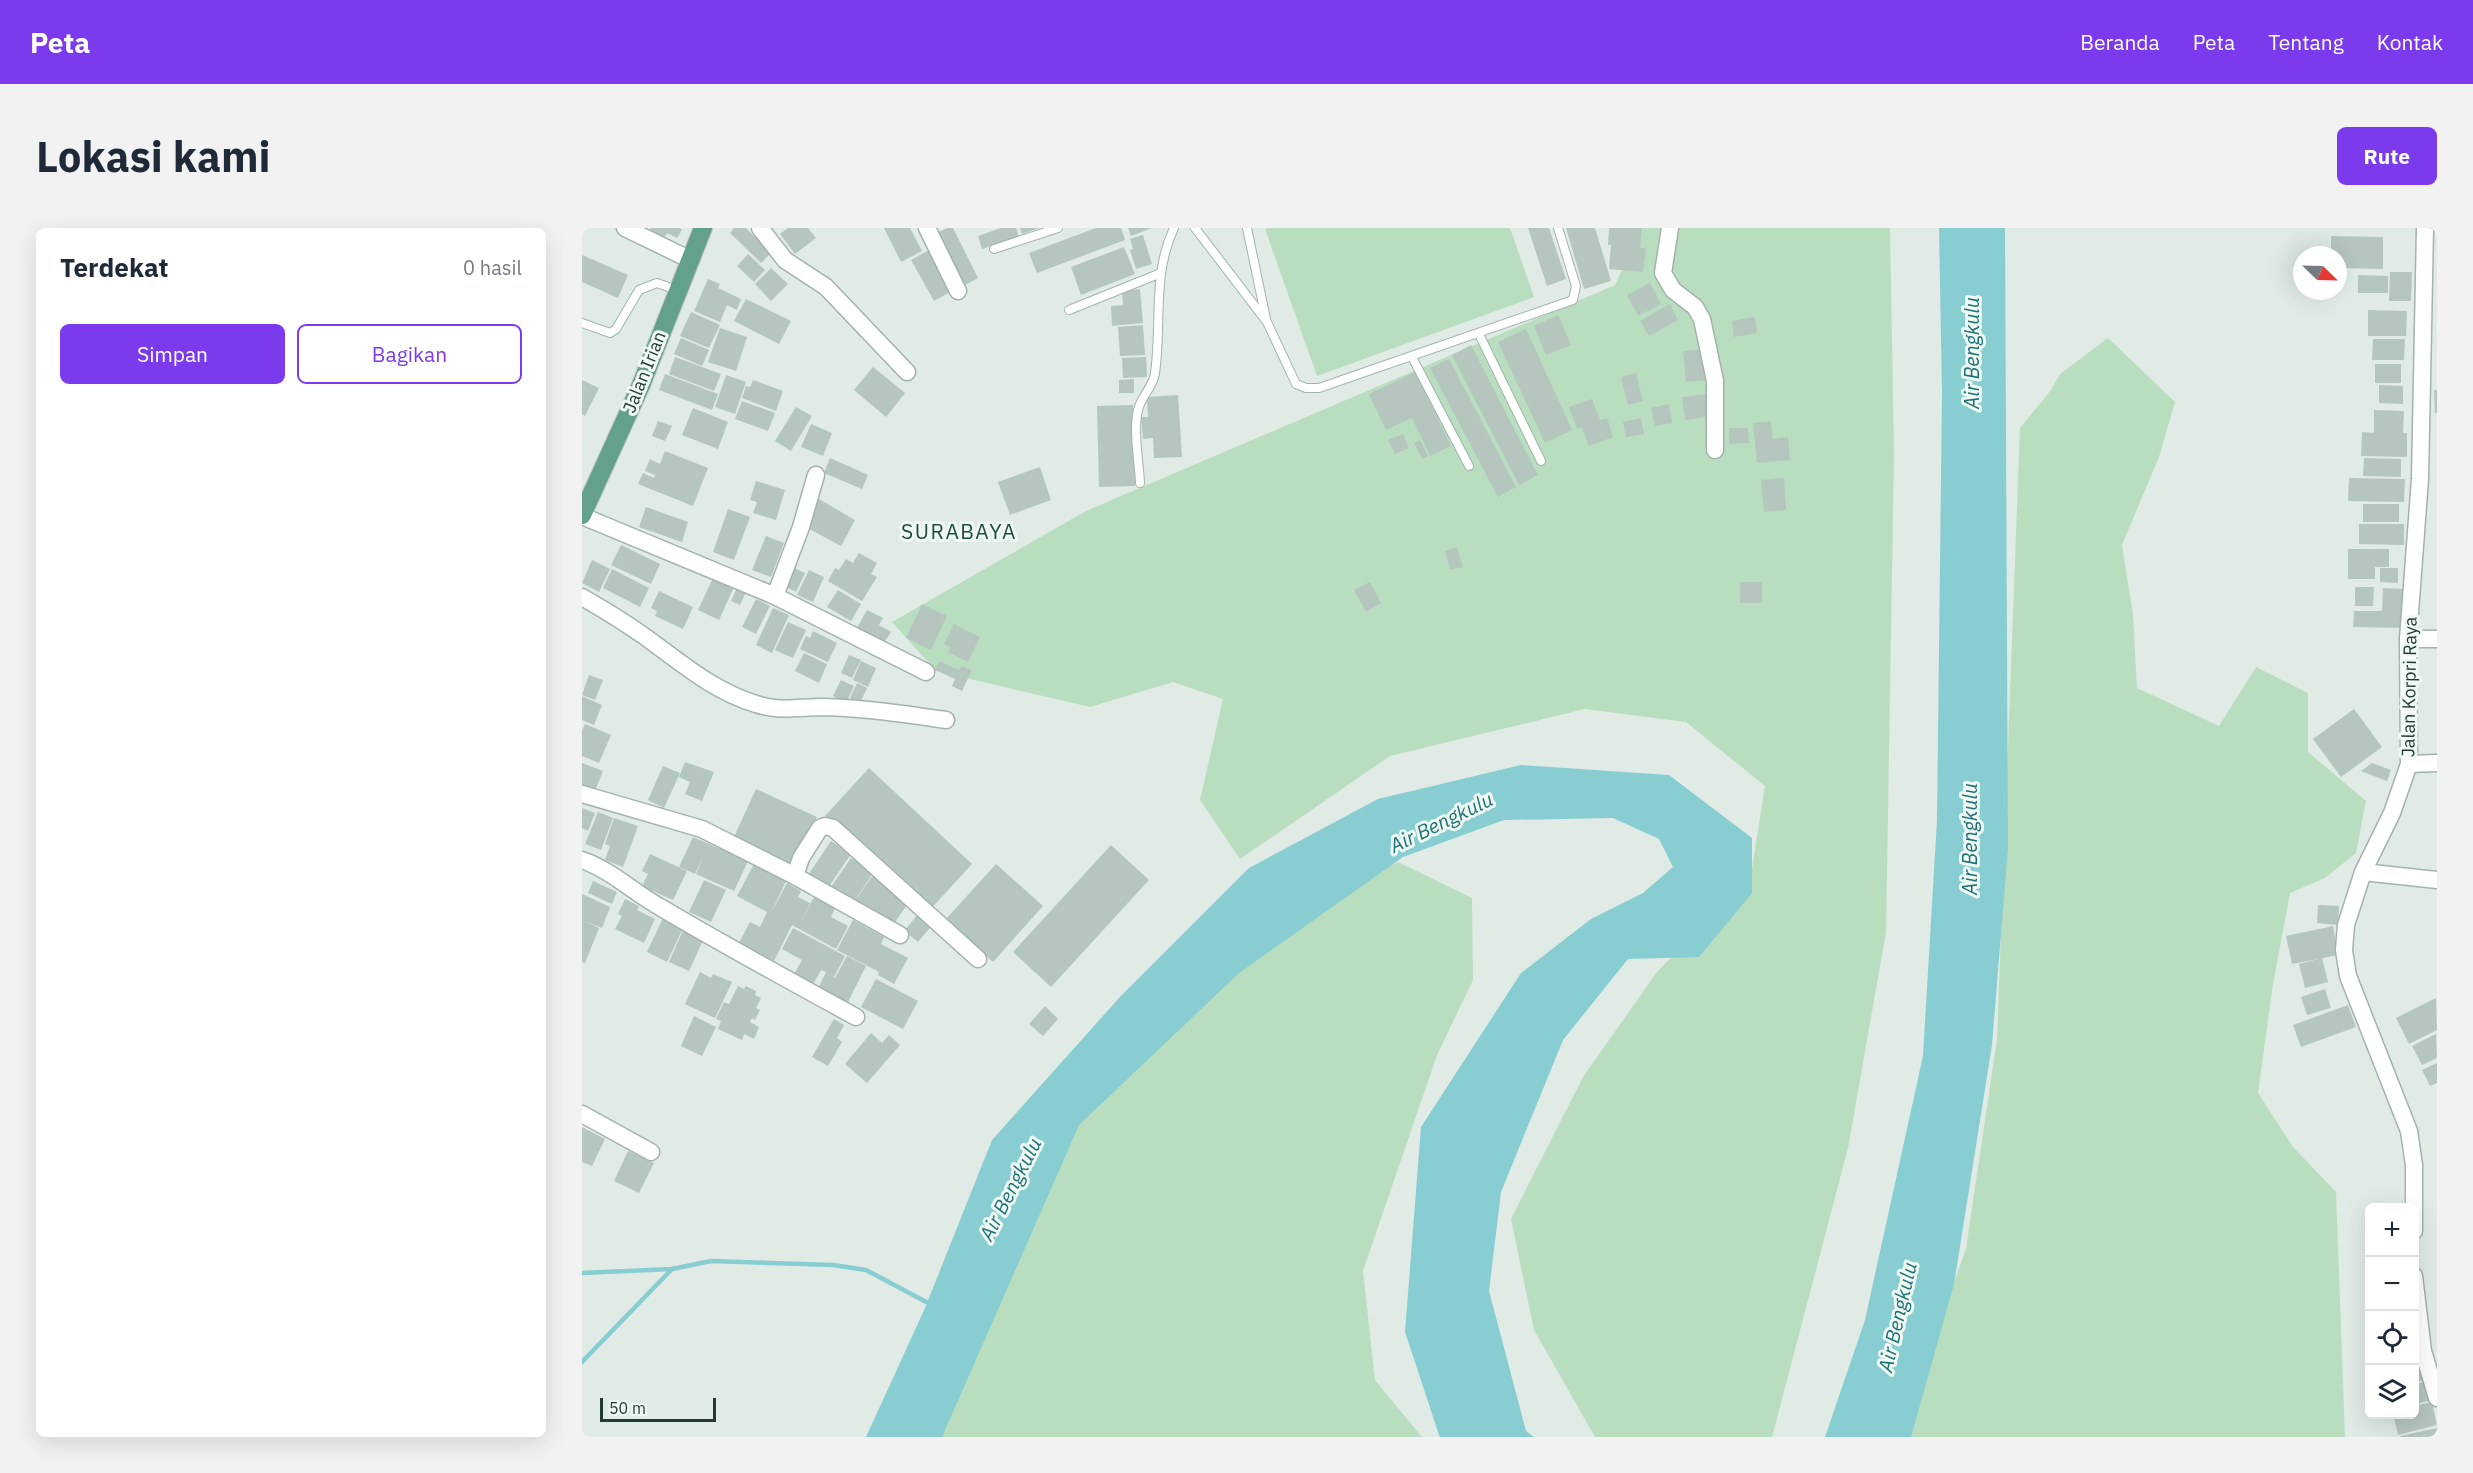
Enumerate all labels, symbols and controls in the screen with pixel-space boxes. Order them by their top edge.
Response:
text: Peta [30,24,90,61]
text: Beranda [2080,28,2160,56]
text: Peta [2193,28,2235,56]
text: Tentang [2268,28,2344,56]
text: Kontak [2377,28,2443,56]
button: Rute [2337,127,2437,185]
text: Lokasi kami [36,129,270,184]
north arrow [2293,246,2347,300]
text: Terdekat [60,250,169,284]
text: 0 hasil [463,254,522,281]
water label: Air Bengkulu [1958,297,1985,410]
button: Simpan [60,324,285,384]
button: Bagikan [297,324,522,384]
street label: Jalan Irian [617,328,671,416]
district label: SURABAYA [901,517,1017,545]
street label: Jalan Korpri Raya [2396,616,2422,757]
water label: Air Bengkulu [1956,783,1983,896]
water label: Air Bengkulu [1384,785,1497,859]
water label: Air Bengkulu [972,1133,1047,1246]
map controls [2365,1203,2419,1419]
button: + [2365,1203,2419,1257]
button: − [2365,1257,2419,1311]
water label: Air Bengkulu [1871,1259,1923,1376]
button: locate [2365,1311,2419,1365]
button: layers [2365,1365,2419,1419]
scale bar [600,1395,716,1422]
text: 50 m [609,1398,646,1418]

